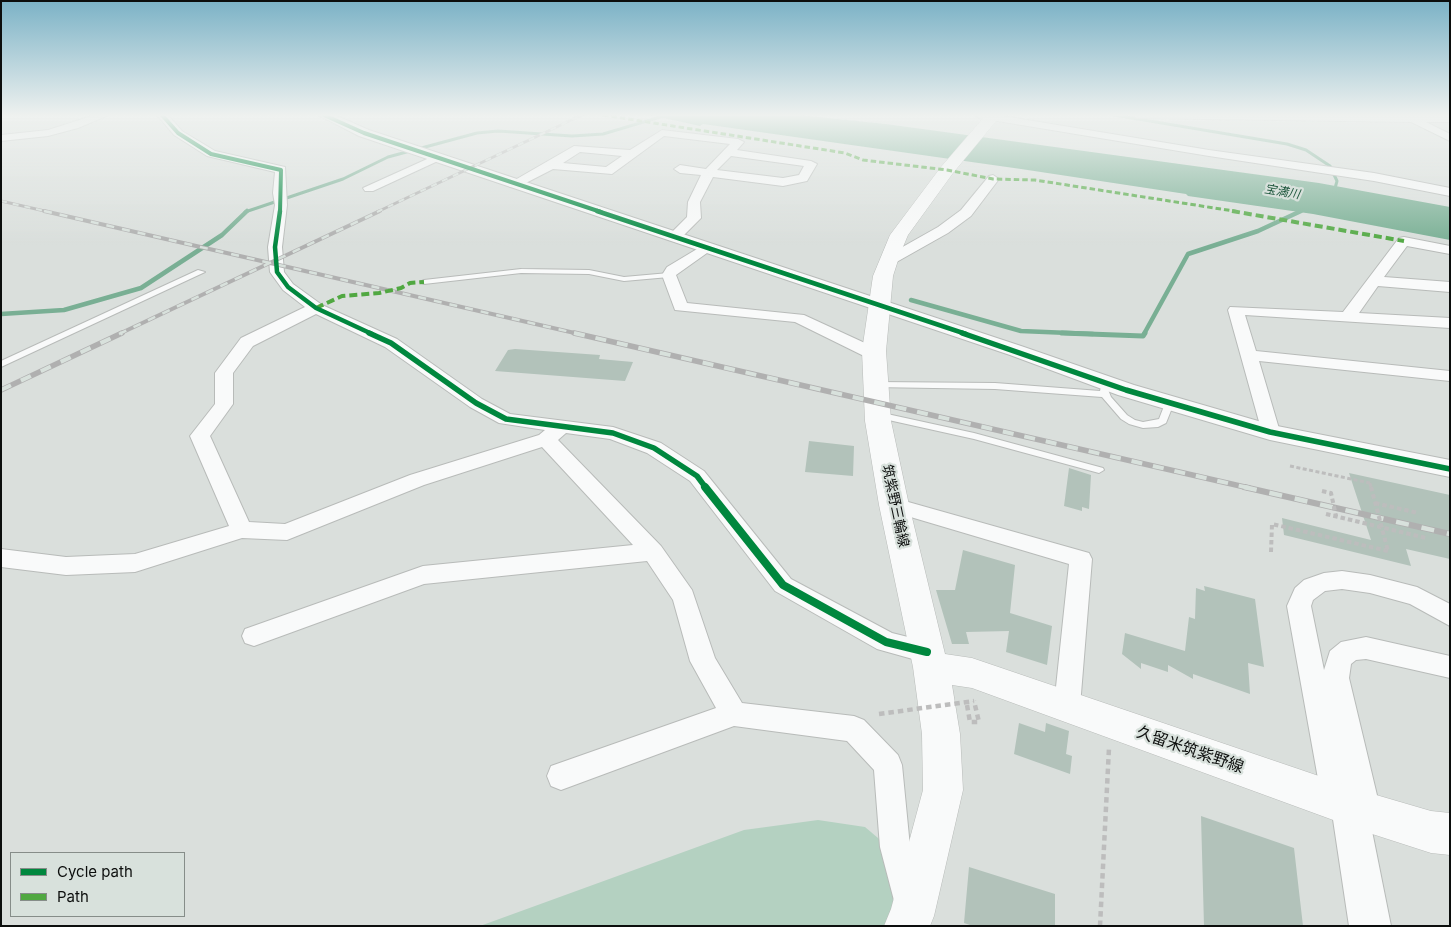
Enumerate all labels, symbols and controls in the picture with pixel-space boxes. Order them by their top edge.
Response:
water label: 宝満川 [1263,182,1301,202]
street label: 筑紫野三輪線 [878,463,912,549]
street label: 久留米筑紫野線 [1134,723,1246,777]
legend [10,852,185,917]
text: Cycle path [57,862,133,881]
text: Path [57,887,89,906]

